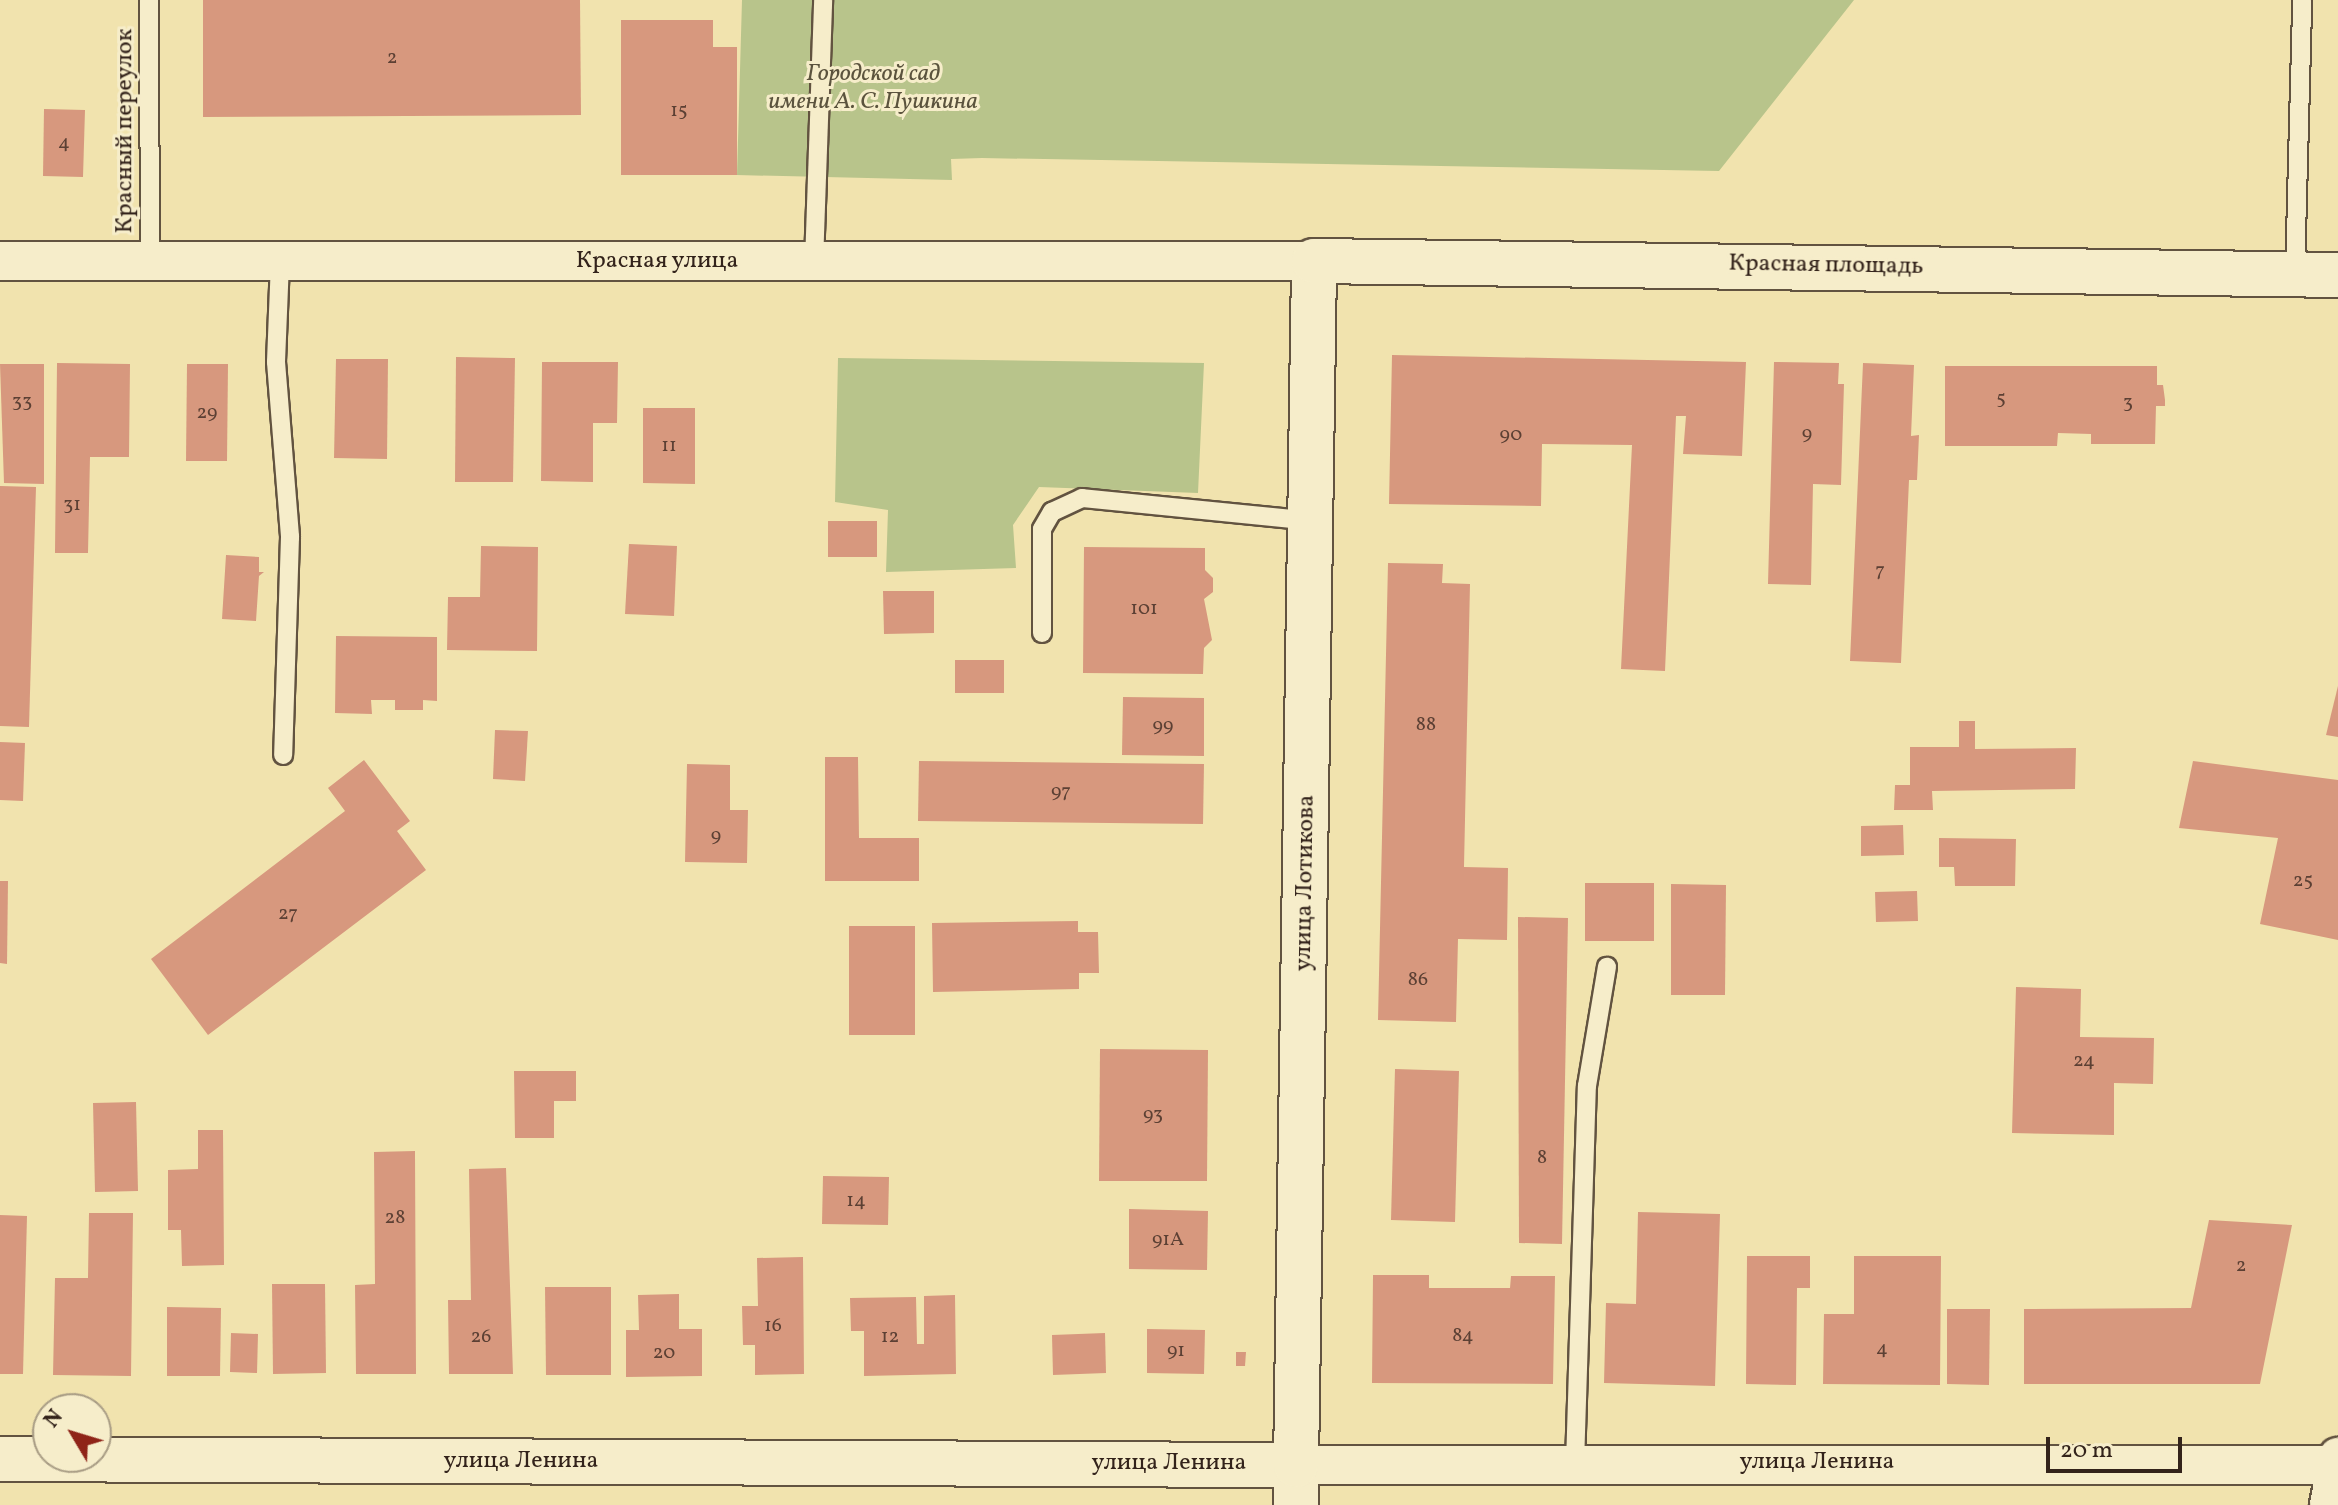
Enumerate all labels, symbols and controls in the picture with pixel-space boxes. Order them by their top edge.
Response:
street label: Красный переулок [112,29,140,233]
house number: 2 [387,46,397,70]
park label: Городской сад имени А. С. Пушкина [768,61,978,117]
house number: 15 [670,99,688,123]
house number: 4 [58,131,70,155]
street label: Красная улица [575,248,739,276]
street label: Красная площадь [1728,250,1924,282]
house number: 5 [1996,387,2006,411]
house number: 33 [12,390,32,414]
house number: 3 [2123,391,2133,415]
house number: 29 [197,401,217,425]
house number: 9 [1802,422,1812,446]
house number: 90 [1500,423,1522,447]
house number: 11 [661,434,677,458]
house number: 31 [63,493,81,517]
house number: 7 [1875,559,1885,583]
house number: 101 [1130,597,1158,621]
house number: 88 [1416,713,1436,737]
house number: 99 [1153,714,1173,738]
house number: 97 [1051,780,1071,804]
street label: улица Лотикова [1290,795,1322,971]
house number: 9 [711,824,721,848]
house number: 25 [2293,869,2313,893]
house number: 27 [278,902,298,926]
house number: 86 [1408,968,1428,992]
house number: 24 [2073,1049,2095,1073]
house number: 93 [1143,1103,1163,1127]
house number: 8 [1537,1146,1547,1170]
house number: 14 [846,1189,866,1213]
house number: 28 [385,1206,405,1230]
house number: 91А [1152,1228,1184,1252]
house number: 2 [2236,1254,2246,1278]
house number: 16 [764,1314,782,1338]
house number: 84 [1452,1324,1474,1348]
house number: 26 [471,1325,491,1349]
house number: 12 [881,1325,899,1349]
house number: 4 [1876,1337,1888,1361]
house number: 91 [1167,1339,1185,1363]
house number: 20 [653,1341,675,1365]
north arrow [32,1393,112,1473]
text: N [37,1403,71,1435]
scale bar [2050,1421,2186,1471]
text: 20 m [2060,1434,2113,1468]
street label: улица Ленина [443,1448,599,1476]
street label: улица Ленина [1739,1449,1895,1477]
street label: улица Ленина [1091,1450,1247,1478]

